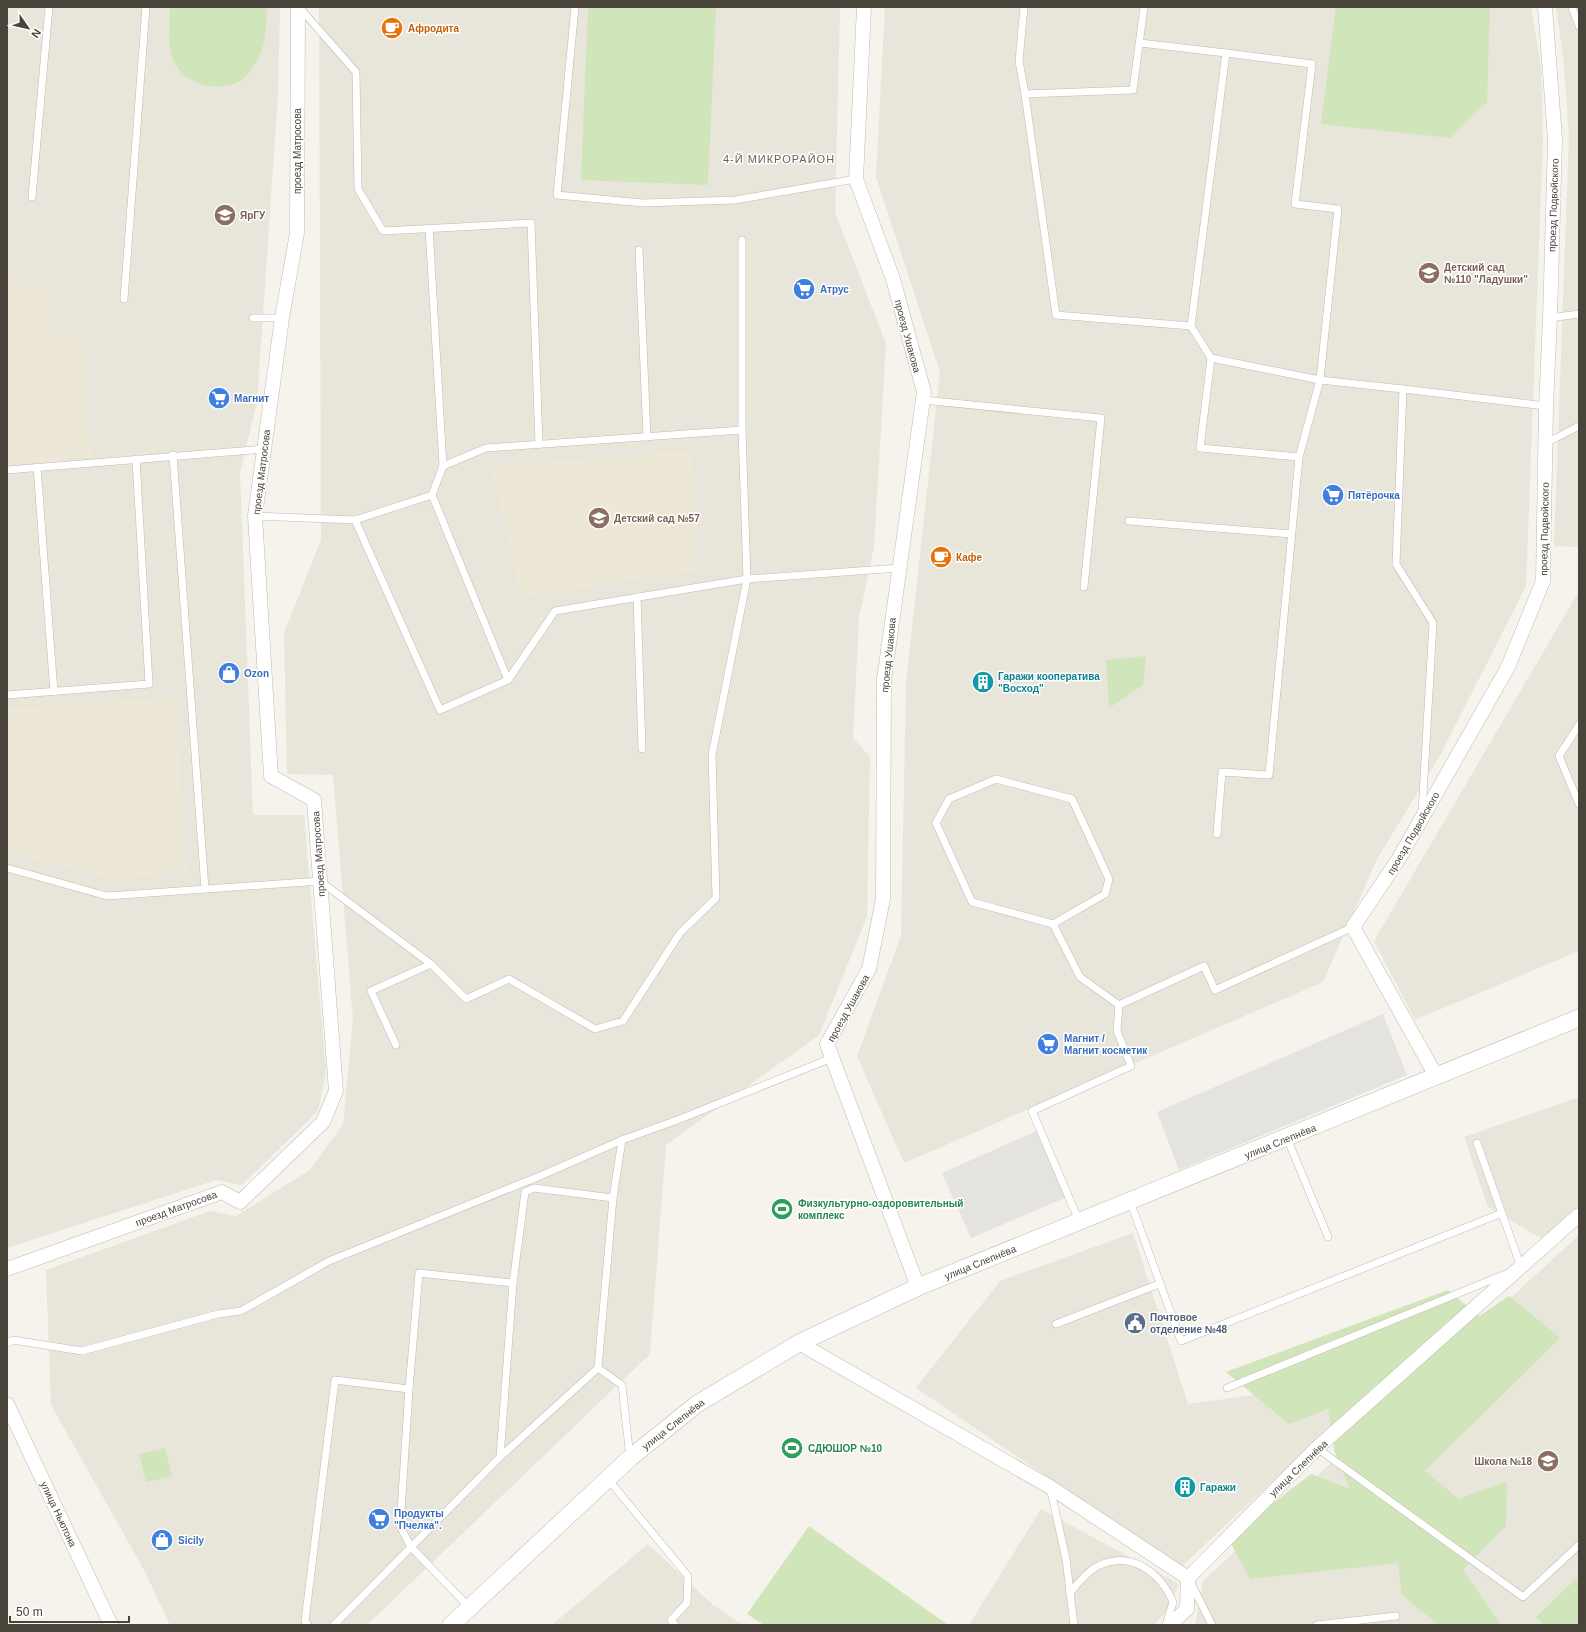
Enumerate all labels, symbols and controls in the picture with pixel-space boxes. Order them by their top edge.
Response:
north arrow [8,8,48,48]
cafe icon: Афродита [379,15,405,41]
place label: Афродита [408,23,459,34]
text: N [29,27,43,40]
street label: проезд Матросова [292,108,303,194]
district label: 4-Й МИКРОРАЙОН [723,153,835,165]
street label: проезд Подвойского [1546,158,1561,252]
school or university icon: ЯрГУ [212,202,238,228]
place label: ЯрГУ [240,210,266,221]
school or university icon: Детский сад №110 "Ладушки" [1416,260,1442,286]
place label: Детский сад №110 "Ладушки" [1444,262,1528,285]
supermarket icon: Атрус [791,276,817,302]
place label: Атрус [820,284,849,295]
street label: проезд Ушакова [892,298,923,374]
supermarket icon: Магнит [206,385,232,411]
place label: Магнит [234,393,269,404]
street label: проезд Матросова [251,428,272,515]
supermarket icon: Пятёрочка [1320,482,1346,508]
street label: проезд Подвойского [1538,482,1551,576]
place label: Пятёрочка [1348,490,1400,501]
school or university icon: Детский сад №57 [586,505,612,531]
place label: Детский сад №57 [614,513,700,524]
cafe icon: Кафе [928,544,954,570]
place label: Кафе [956,552,982,563]
street label: проезд Ушакова [879,617,898,693]
shop icon: Ozon [216,660,242,686]
place label: Ozon [244,668,269,679]
building icon: Гаражи кооператива "Восход" [970,669,996,695]
place label: Гаражи кооператива "Восход" [998,671,1100,694]
street label: проезд Подвойского [1385,790,1442,877]
street label: проезд Матросова [310,810,327,897]
street label: проезд Ушакова [825,972,872,1044]
supermarket icon: Магнит / Магнит косметик [1035,1031,1061,1057]
place label: Магнит / Магнит косметик [1064,1033,1148,1056]
street label: улица Слепнёва [1243,1122,1318,1161]
street label: проезд Матросова [134,1188,219,1228]
sports icon: Физкультурно-оздоровительный комплекс [769,1196,795,1222]
place label: Физкультурно-оздоровительный комплекс [798,1198,963,1221]
street label: улица Слепнёва [943,1243,1018,1282]
public building icon: Почтовое отделение №48 [1122,1310,1148,1336]
place label: Почтовое отделение №48 [1150,1312,1228,1335]
street label: улица Слепнёва [640,1396,707,1452]
sports icon: СДЮШОР №10 [779,1435,805,1461]
street label: улица Слепнёва [1267,1438,1330,1499]
place label: СДЮШОР №10 [808,1443,883,1454]
school or university icon: Школа №18 [1535,1448,1561,1474]
place label: Школа №18 [1474,1456,1532,1467]
building icon: Гаражи [1172,1474,1198,1500]
street label: улица Ньютона [39,1480,79,1549]
place label: Гаражи [1200,1482,1236,1493]
supermarket icon: Продукты "Пчелка". [366,1506,392,1532]
place label: Продукты "Пчелка". [394,1508,444,1531]
shop icon: Sicily [149,1527,175,1553]
place label: Sicily [178,1535,205,1546]
scale bar [10,1598,129,1624]
text: 50 m [16,1605,43,1619]

